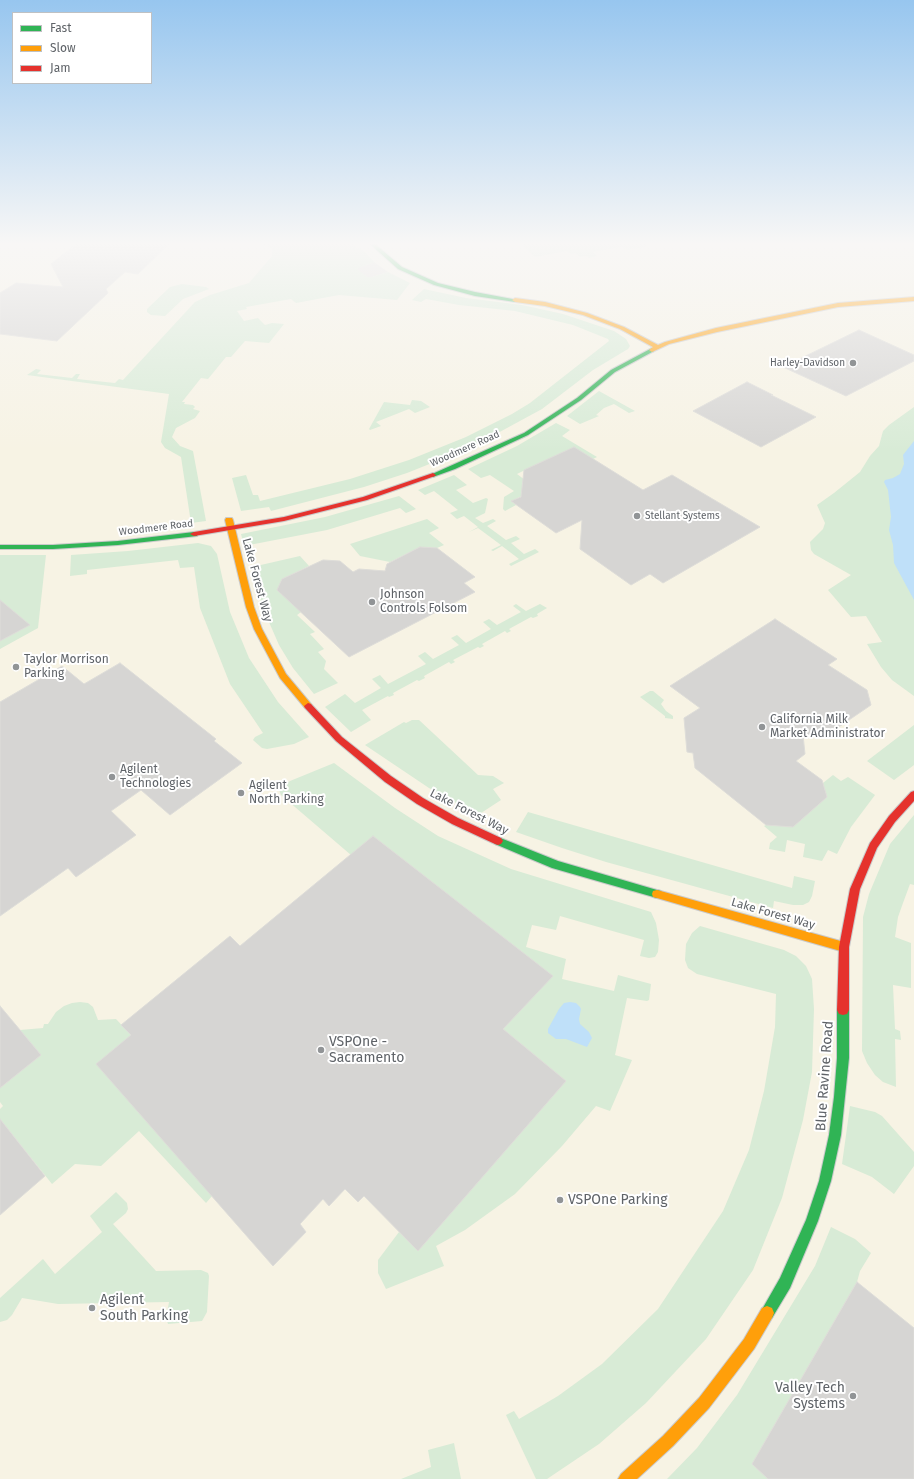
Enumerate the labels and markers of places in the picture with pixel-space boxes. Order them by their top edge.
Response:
place label: Harley-Davidson [770,357,845,369]
marker: Harley-Davidson [848,358,858,368]
place label: Stellant Systems [645,510,720,522]
marker: Stellant Systems [632,511,642,521]
place label: Johnson Controls Folsom [380,588,467,616]
marker: Johnson Controls Folsom [367,597,377,607]
place label: Taylor Morrison Parking [24,653,109,681]
marker: Taylor Morrison Parking [11,662,21,672]
place label: California Milk Market Administrator [770,713,885,741]
marker: California Milk Market Administrator [757,722,767,732]
place label: Agilent Technologies [120,763,191,791]
marker: Agilent Technologies [107,772,117,782]
place label: Agilent North Parking [249,779,324,807]
marker: Agilent North Parking [236,788,246,798]
place label: VSPOne - Sacramento [329,1034,404,1066]
marker: VSPOne - Sacramento [316,1045,326,1055]
place label: VSPOne Parking [568,1192,668,1208]
marker: VSPOne Parking [555,1195,565,1205]
place label: Agilent South Parking [100,1292,188,1324]
marker: Agilent South Parking [87,1303,97,1313]
place label: Valley Tech Systems [775,1380,845,1412]
marker: Valley Tech Systems [848,1391,858,1401]

